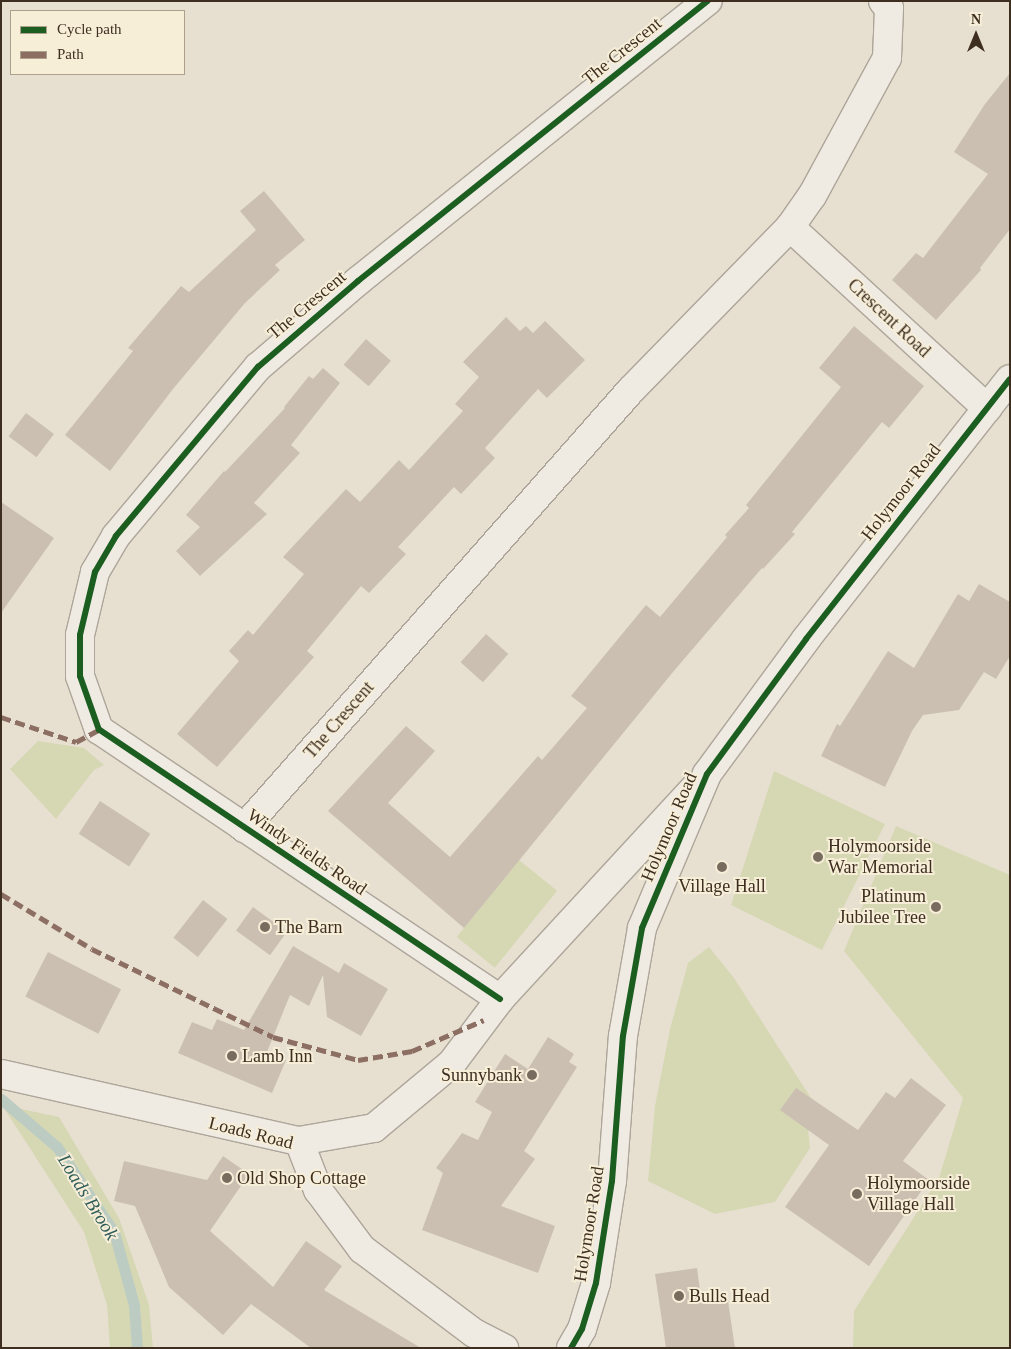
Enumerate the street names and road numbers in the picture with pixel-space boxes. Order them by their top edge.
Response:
street label: The Crescent [578,13,666,89]
street label: The Crescent [263,266,351,344]
street label: Crescent Road [843,274,935,362]
street label: Holymoor Road [857,439,945,545]
street label: The Crescent [300,677,378,763]
street label: Holymoor Road [636,769,702,885]
street label: Windy Fields Road [243,804,371,900]
street label: Loads Road [206,1112,296,1154]
street label: Holymoor Road [569,1165,609,1283]

